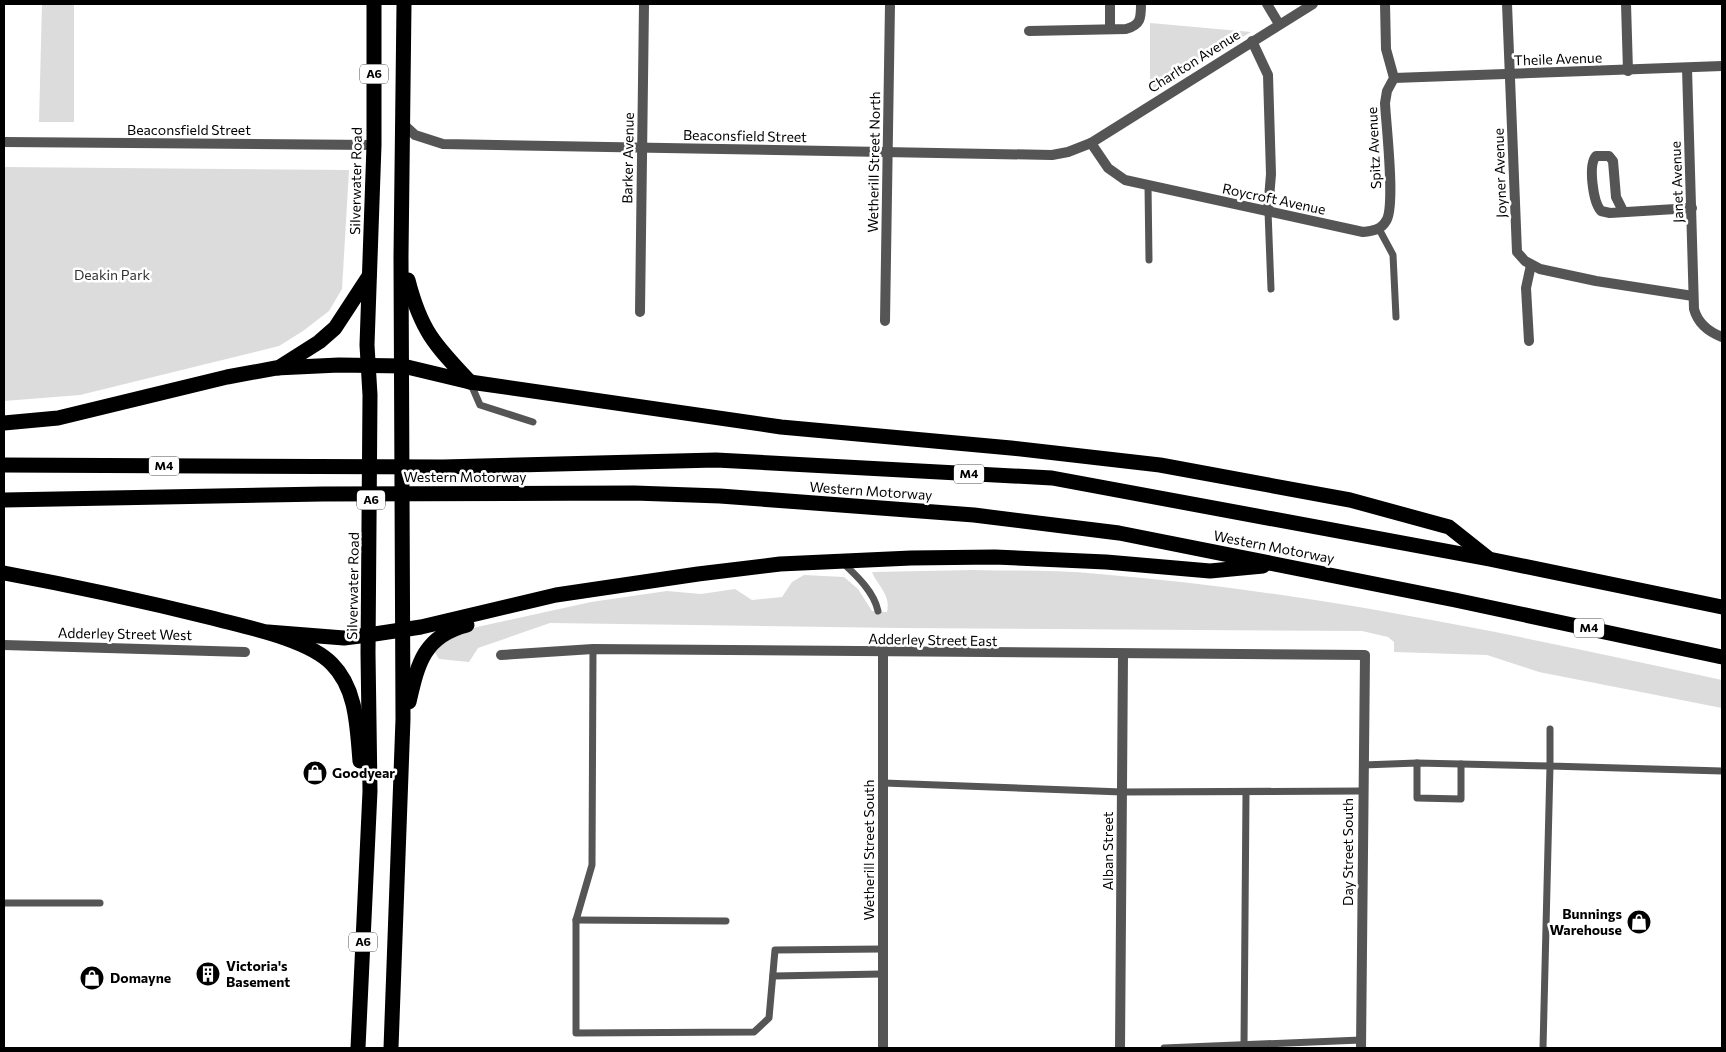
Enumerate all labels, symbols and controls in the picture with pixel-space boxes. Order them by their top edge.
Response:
street label: Charlton Avenue [1145,25,1243,96]
street label: Theile Avenue [1514,48,1602,69]
road number: A6 [360,64,388,84]
street label: Wetherill Street North [864,91,883,233]
street label: Spitz Avenue [1363,107,1384,189]
street label: Barker Avenue [618,112,637,204]
street label: Beaconsfield Street [127,121,251,138]
street label: Beaconsfield Street [683,126,807,145]
street label: Silverwater Road [346,127,365,235]
street label: Joyner Avenue [1489,128,1510,218]
street label: Janet Avenue [1667,141,1686,223]
street label: Roycroft Avenue [1221,179,1327,218]
park label: Deakin Park [74,266,151,283]
road number: M4 [149,456,179,476]
road number: M4 [954,464,984,484]
street label: Western Motorway [403,468,527,485]
street label: Western Motorway [809,478,933,503]
road number: A6 [357,490,385,510]
street label: Western Motorway [1212,526,1336,567]
street label: Silverwater Road [343,532,362,640]
road number: M4 [1574,618,1604,638]
street label: Adderley Street West [58,624,192,643]
street label: Adderley Street East [868,630,998,649]
shop icon: Goodyear [302,760,328,786]
place label: Goodyear [332,764,395,781]
street label: Wetherill Street South [860,779,877,921]
street label: Day Street South [1339,798,1356,906]
street label: Alban Street [1099,811,1116,891]
place label: Bunnings Warehouse [1549,905,1622,938]
shop icon: Bunnings Warehouse [1626,909,1652,935]
road number: A6 [349,932,377,952]
place label: Victoria's Basement [226,957,290,990]
building icon: Victoria's Basement [195,961,221,987]
shop icon: Domayne [79,965,105,991]
place label: Domayne [110,969,171,986]

